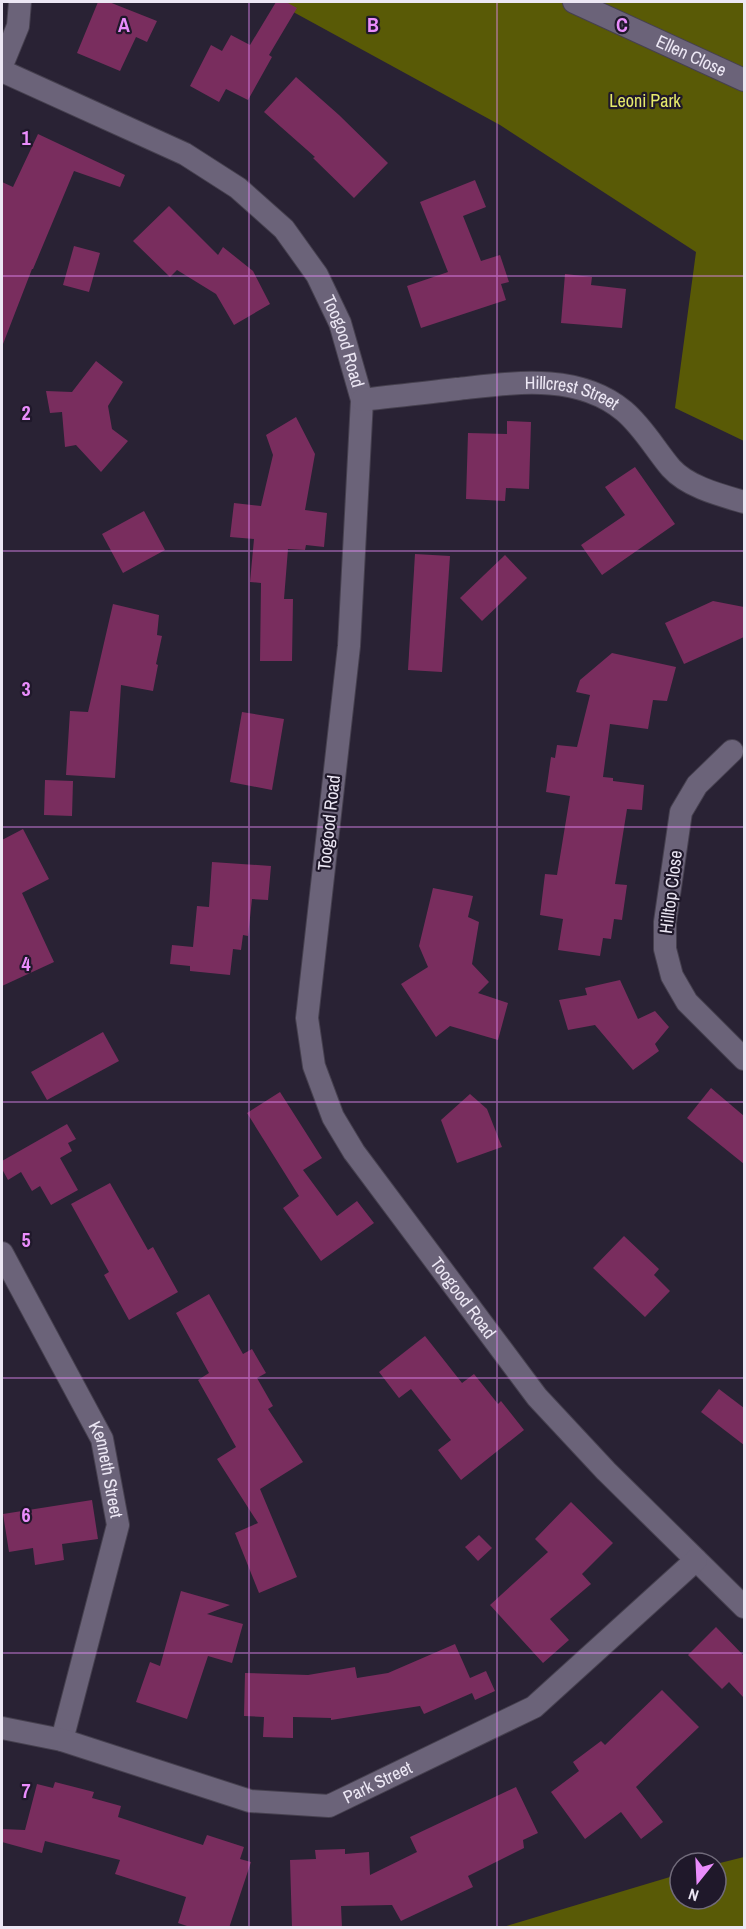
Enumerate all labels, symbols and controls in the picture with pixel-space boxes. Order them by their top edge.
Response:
text: A [118,11,130,38]
text: B [367,11,379,38]
text: C [616,11,628,38]
street label: Ellen Close [652,28,731,82]
park label: Leoni Park [609,88,681,113]
text: 1 [21,124,31,151]
street label: Toogood Road [316,291,371,390]
street label: Hillcrest Street [525,370,624,416]
text: 2 [21,399,31,426]
text: 3 [21,675,31,702]
street label: Toogood Road [311,774,346,872]
street label: Hilltop Close [653,849,688,935]
text: 4 [21,950,31,977]
text: 5 [21,1226,31,1253]
street label: Toogood Road [425,1252,502,1344]
street label: Kenneth Street [83,1417,129,1520]
text: 6 [21,1501,31,1528]
street label: Park Street [339,1755,416,1809]
text: 7 [21,1777,31,1804]
north arrow [668,1851,728,1911]
text: N [685,1883,701,1907]

